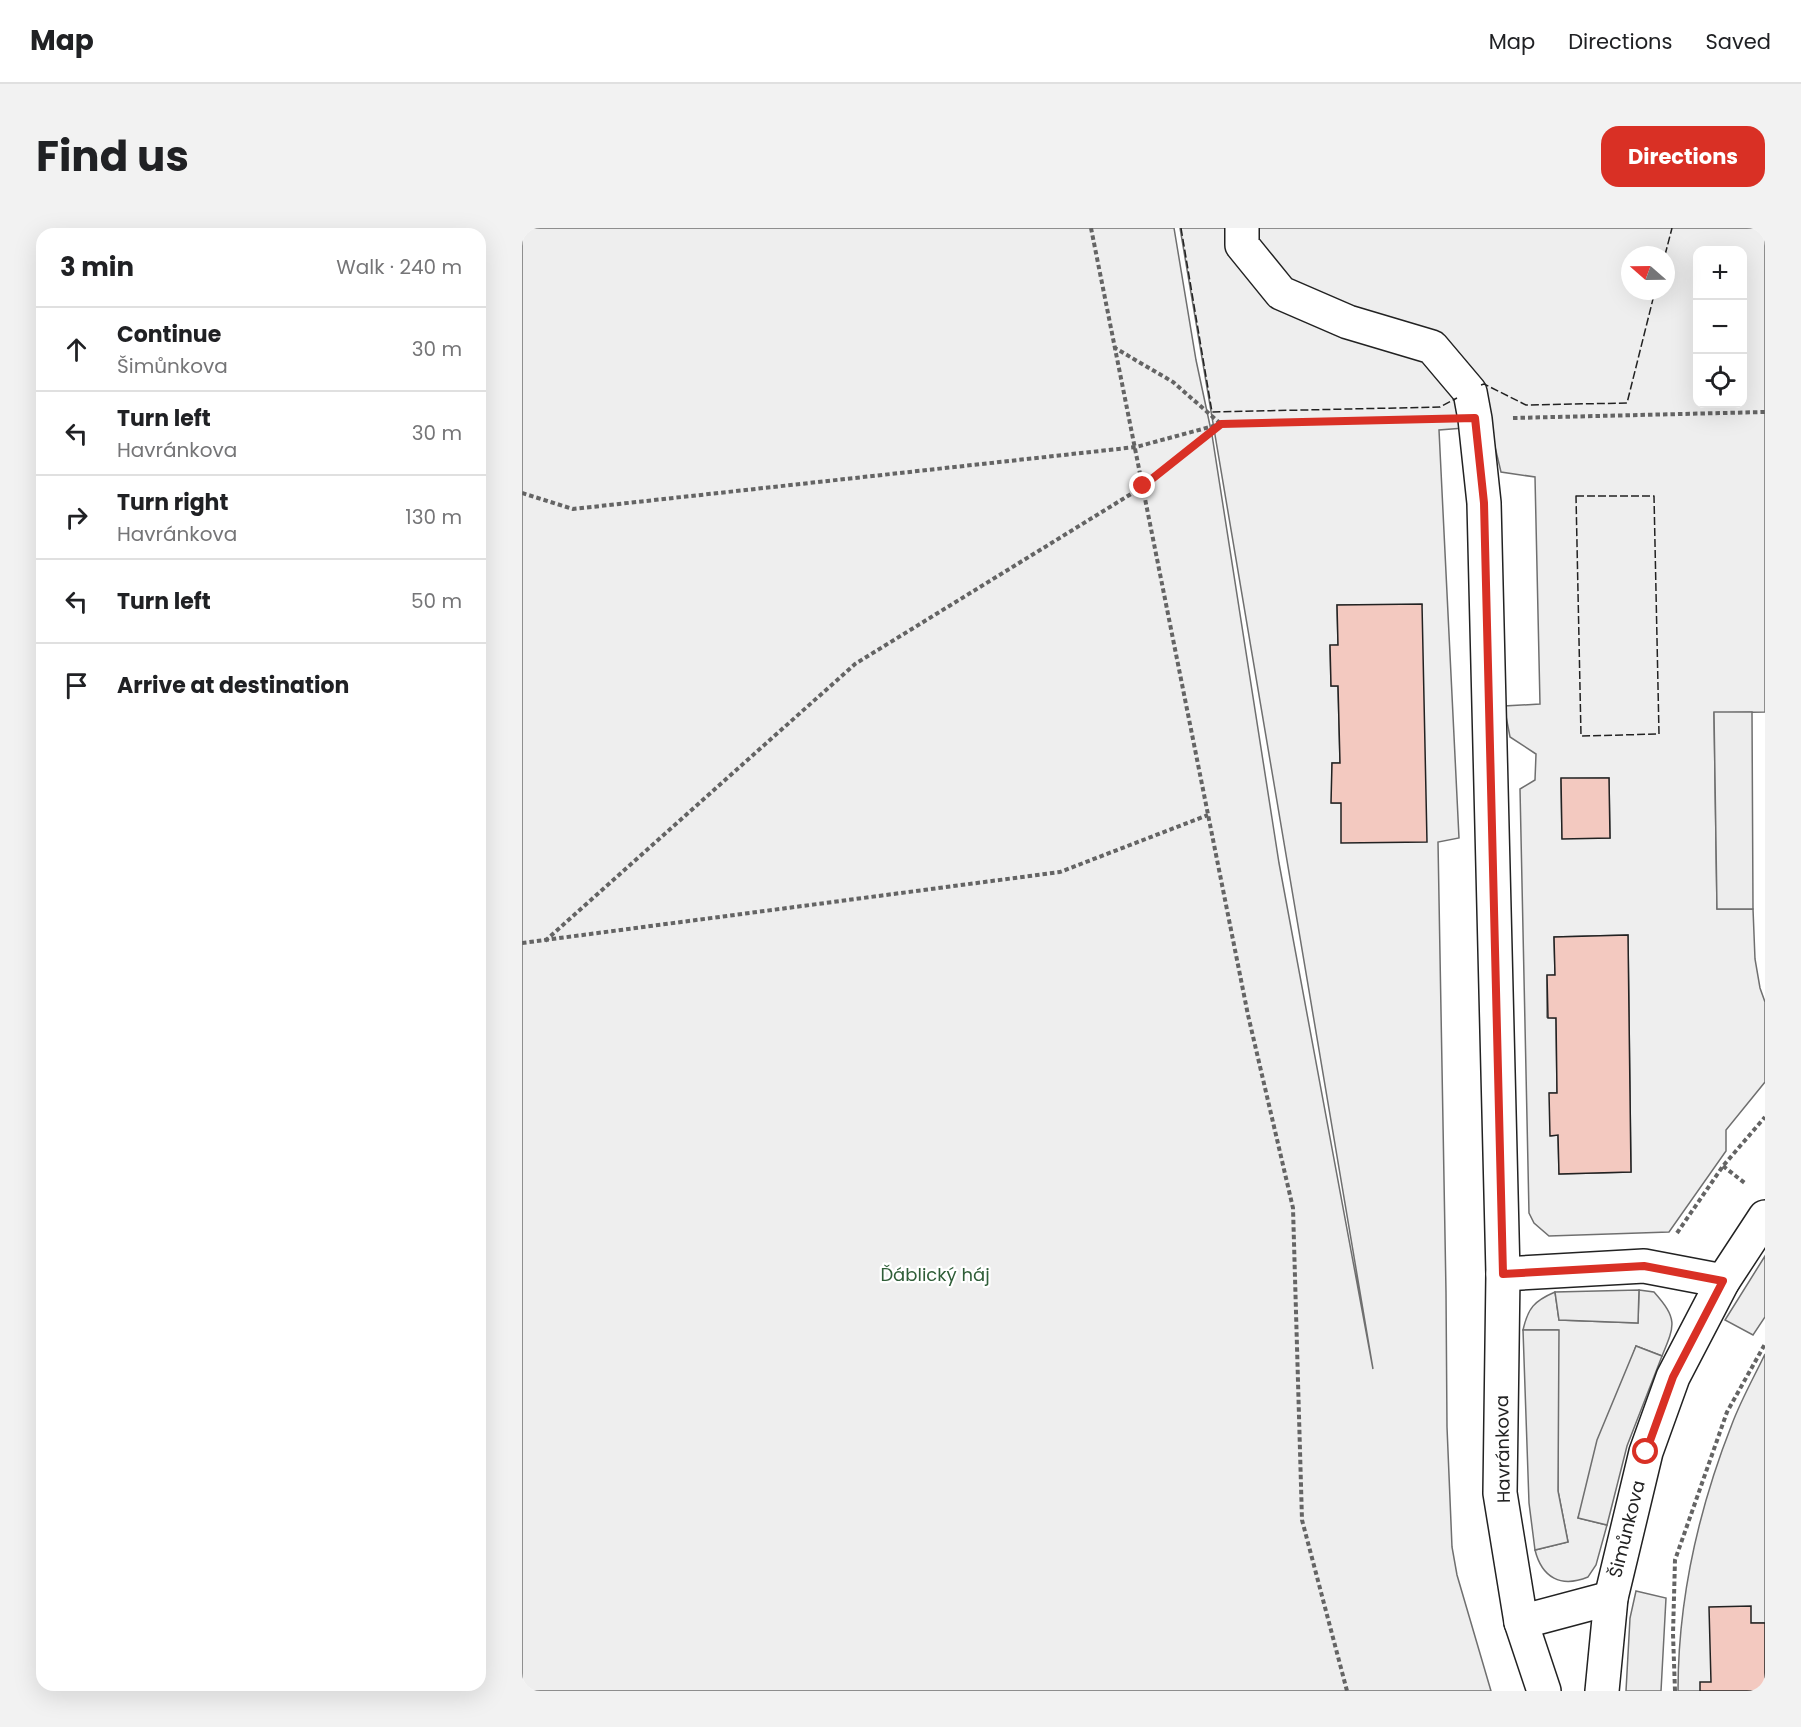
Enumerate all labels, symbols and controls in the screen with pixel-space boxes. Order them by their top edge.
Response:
text: Map [30,21,94,60]
text: Map [1489,27,1535,56]
text: Directions [1568,27,1672,56]
text: Saved [1705,27,1771,56]
button: Directions [1601,126,1765,187]
text: Find us [36,127,189,186]
north arrow [1621,246,1675,300]
map controls [1693,246,1747,408]
button: + [1693,246,1747,300]
text: 3 min [60,249,134,285]
text: Walk · 240 m [336,253,462,281]
button: − [1693,300,1747,354]
text: Continue [117,319,221,350]
icon: ahead [60,333,93,366]
text: 30 m [412,335,462,363]
text: Šimůnkova [117,352,228,380]
button: locate [1693,354,1747,408]
text: Turn left [117,403,211,434]
icon: left [60,417,93,450]
text: 30 m [412,419,462,447]
text: Havránkova [117,436,237,464]
route end [1129,472,1155,498]
text: Turn right [117,487,228,518]
icon: right [60,501,93,534]
text: 130 m [405,503,462,531]
text: Havránkova [117,520,237,548]
icon: left [60,585,93,618]
text: Turn left [117,586,211,617]
text: 50 m [411,587,462,615]
icon: arrive [60,669,93,702]
text: Arrive at destination [117,670,349,701]
park label: Ďáblický háj [880,1262,990,1287]
street label: Havránkova [1489,1395,1516,1503]
route start [1632,1438,1658,1464]
street label: Šimůnkova [1602,1478,1651,1580]

